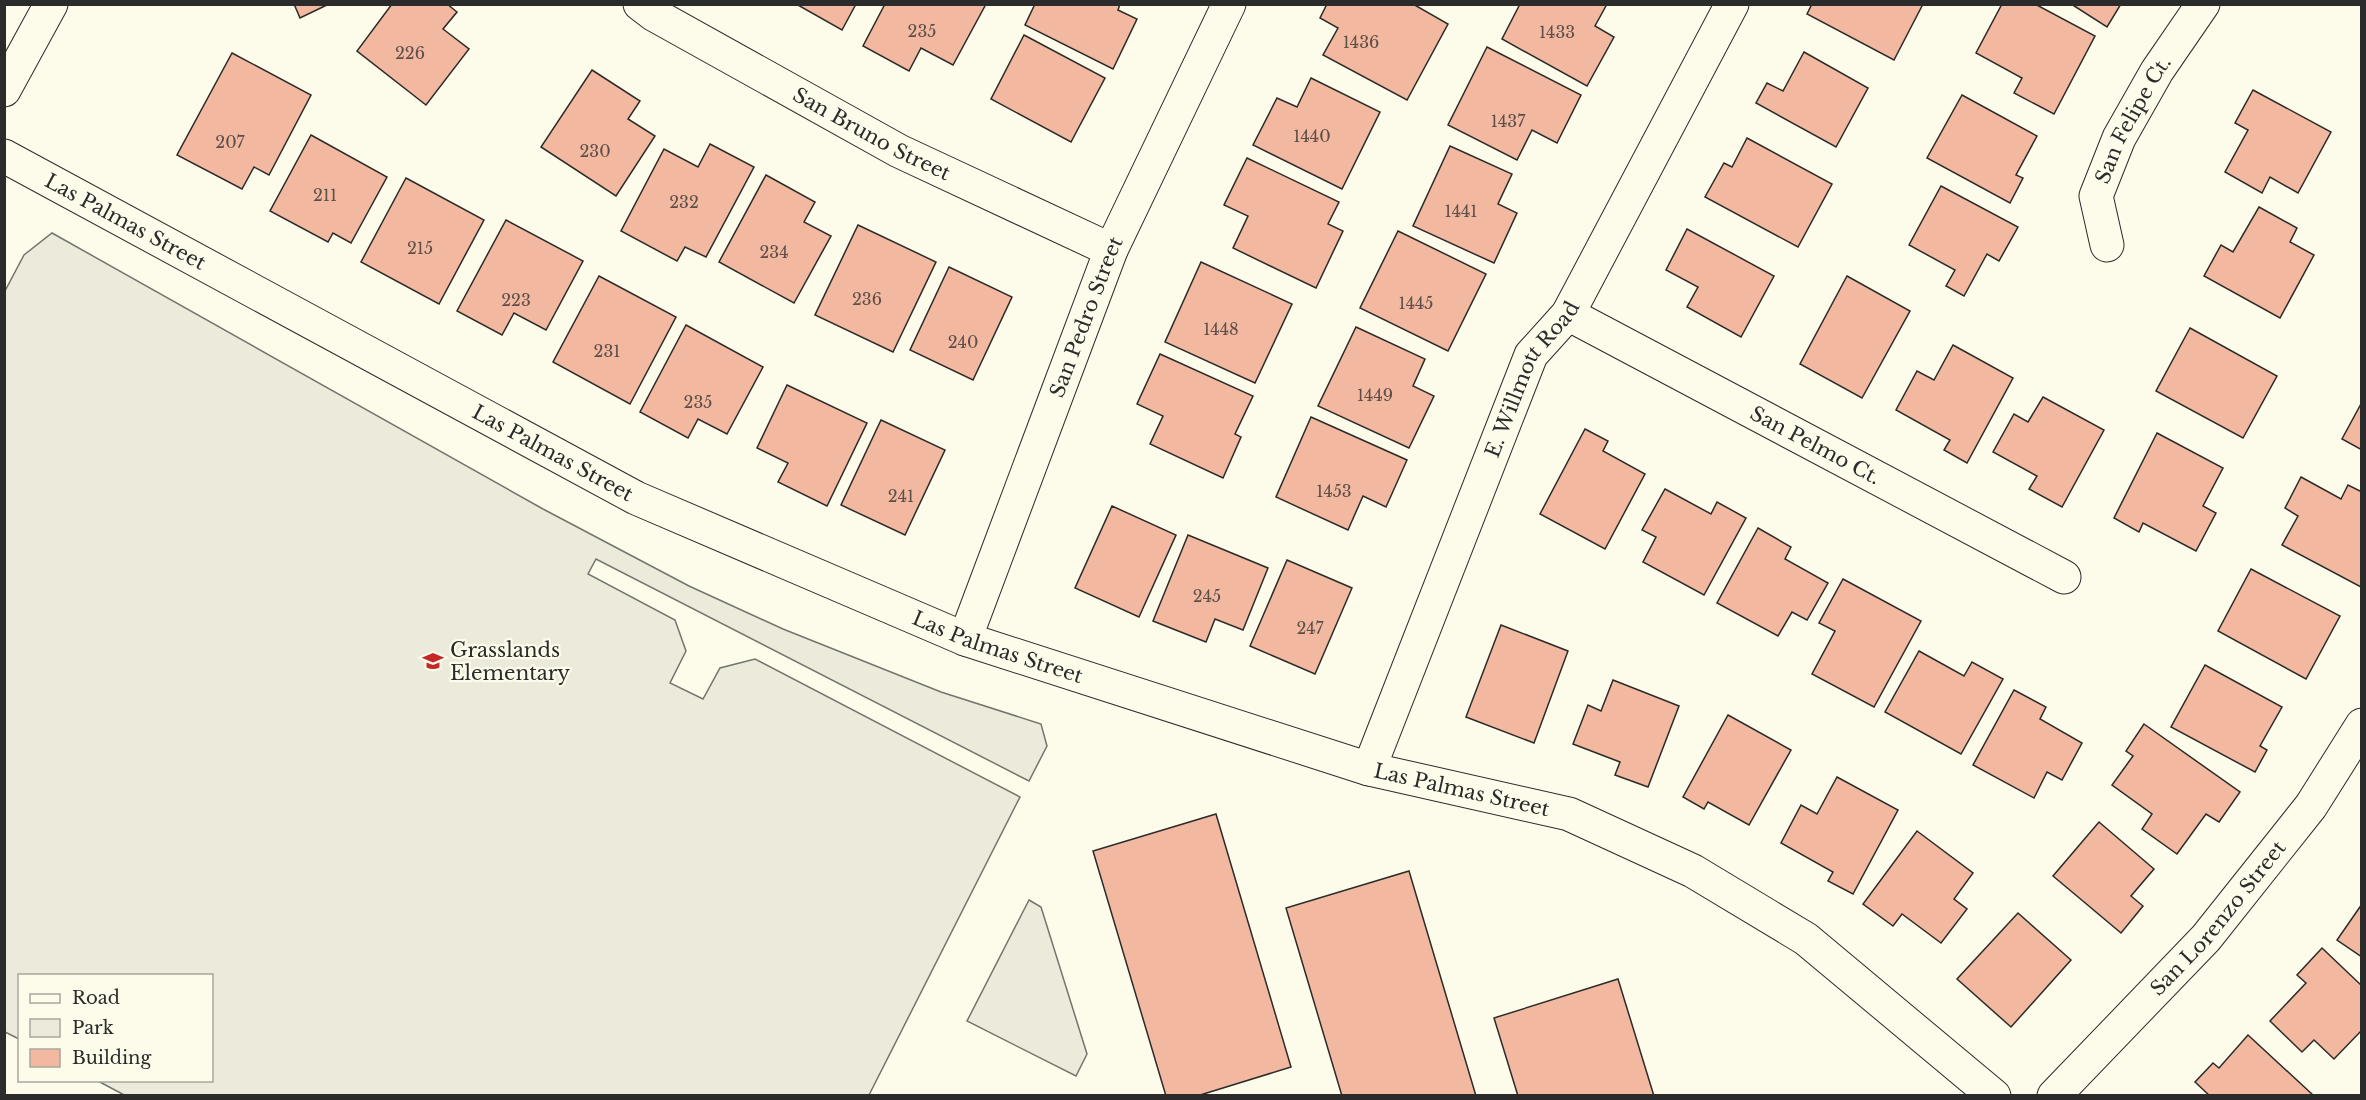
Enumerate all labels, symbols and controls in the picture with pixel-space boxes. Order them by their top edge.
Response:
house number: 235 [908,21,936,41]
house number: 1433 [1539,22,1575,42]
house number: 1436 [1343,32,1379,52]
house number: 226 [395,43,425,63]
street label: San Felipe Ct. [2090,51,2176,187]
street label: San Bruno Street [789,82,955,185]
house number: 1437 [1491,111,1526,131]
house number: 1440 [1293,126,1331,146]
house number: 207 [215,132,246,152]
house number: 230 [579,141,611,161]
street label: Las Palmas Street [41,168,210,275]
house number: 211 [313,185,337,205]
house number: 232 [669,192,699,212]
house number: 1441 [1445,201,1478,221]
street label: San Pedro Street [1045,232,1128,401]
house number: 215 [407,238,433,258]
house number: 234 [759,242,789,262]
house number: 236 [852,289,882,309]
house number: 223 [501,290,531,310]
house number: 1445 [1399,293,1433,313]
street label: E. Willmott Road [1480,297,1584,461]
house number: 1448 [1203,319,1239,339]
house number: 240 [948,332,978,352]
house number: 231 [594,341,620,361]
house number: 1449 [1357,385,1393,405]
house number: 235 [684,392,712,412]
street label: Las Palmas Street [468,400,638,506]
street label: San Pelmo Ct. [1746,401,1885,489]
house number: 1453 [1316,481,1352,501]
house number: 241 [888,486,914,506]
house number: 245 [1193,586,1221,606]
street label: Las Palmas Street [909,606,1086,688]
house number: 247 [1296,618,1325,638]
place label: Grasslands Elementary [450,638,570,685]
school or university icon: Grasslands Elementary [421,649,445,673]
street label: Las Palmas Street [1372,758,1552,821]
street label: San Lorenzo Street [2145,836,2291,1001]
legend [18,974,213,1082]
text: Road [72,987,120,1009]
text: Park [72,1017,114,1039]
text: Building [72,1047,151,1069]

